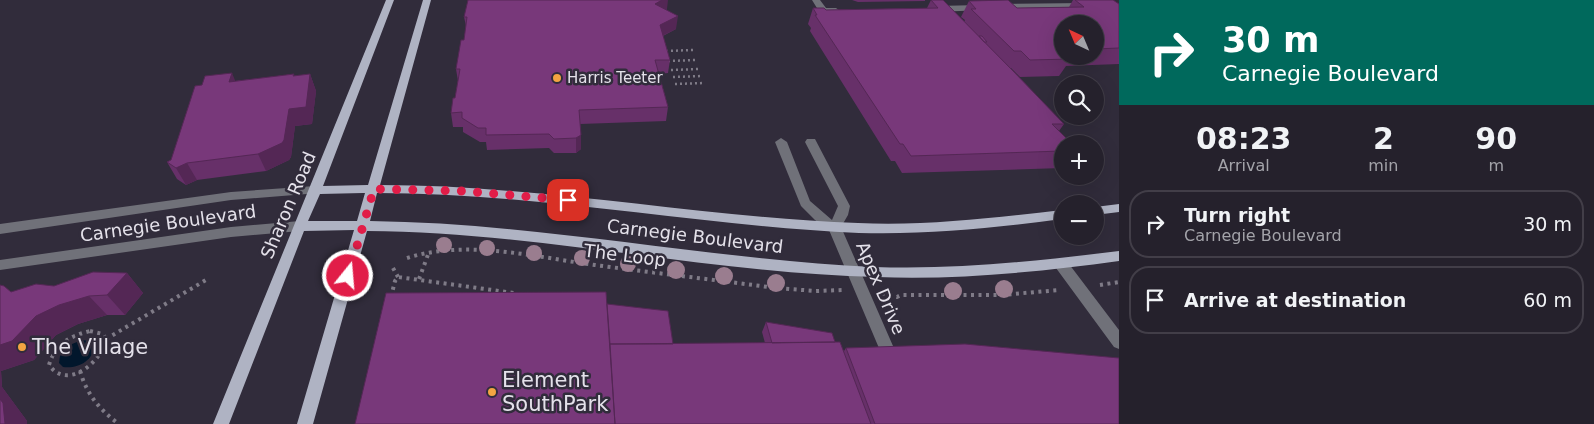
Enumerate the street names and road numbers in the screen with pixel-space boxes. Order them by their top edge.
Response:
street label: Sharon Road [256,148,320,262]
street label: Carnegie Boulevard [79,200,257,246]
street label: Carnegie Boulevard [606,215,784,257]
street label: Apex Drive [852,238,910,338]
street label: The Loop [582,239,667,270]

